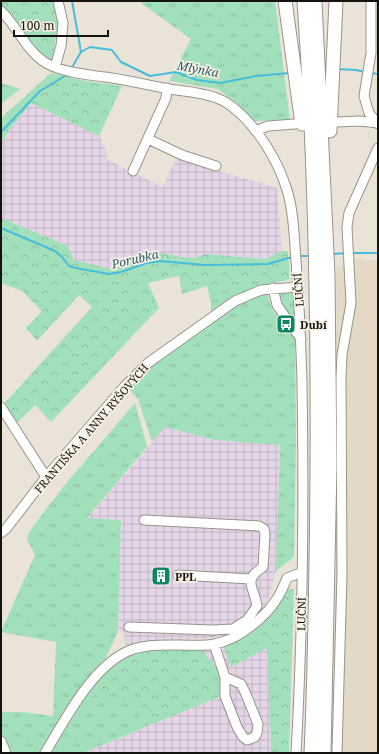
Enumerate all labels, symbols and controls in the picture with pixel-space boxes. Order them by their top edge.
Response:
scale bar [14,12,108,38]
text: 100 m [20,17,55,34]
water label: Mlýnka [175,56,220,81]
water label: Porubka [109,245,160,273]
street label: LUČNÍ [289,273,307,307]
bus stop icon: Dubí [275,313,297,335]
place label: Dubí [300,317,327,332]
street label: FRANTIŠKA A ANNY RYŠOVÝCH [31,360,152,496]
building icon: PPL [150,565,172,587]
place label: PPL [175,569,196,584]
street label: LUČNÍ [293,597,309,631]

